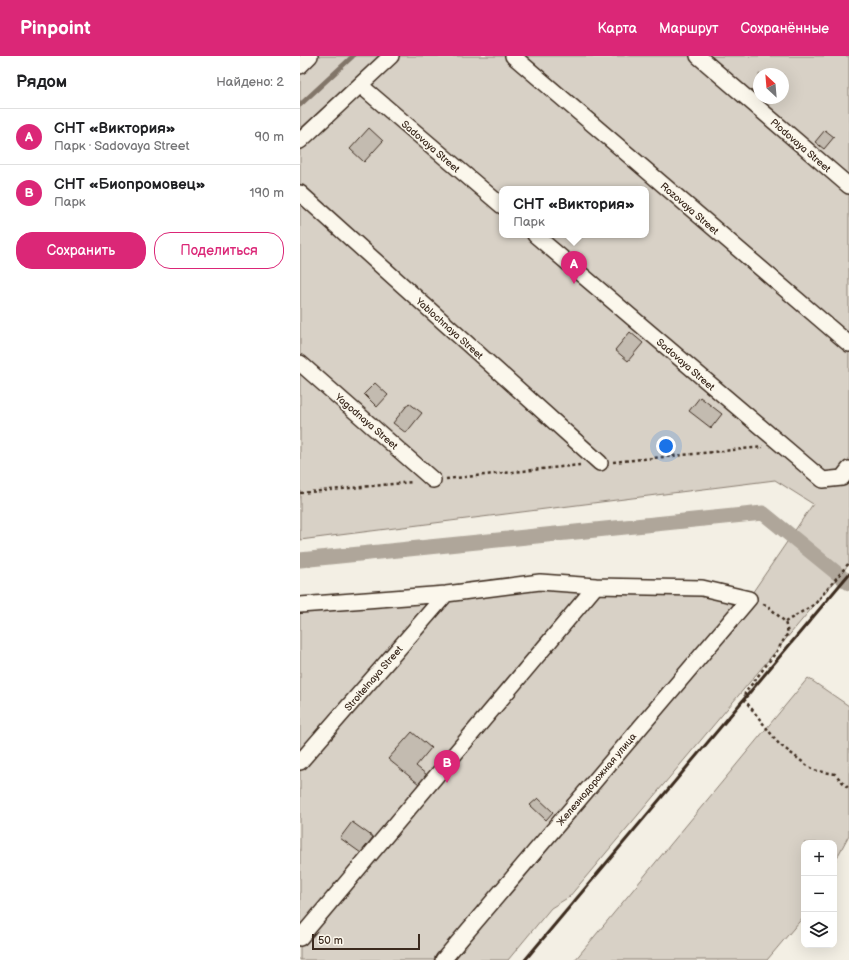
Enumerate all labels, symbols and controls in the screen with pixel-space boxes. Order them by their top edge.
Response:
text: Pinpoint [20,17,91,40]
text: Карта [598,20,637,37]
text: Маршрут [659,20,719,37]
text: Сохранённые [741,20,829,37]
north arrow [753,68,789,104]
text: Рядом [16,72,67,92]
text: Найдено: 2 [216,74,284,90]
street label: Plodovaya Street [768,116,833,175]
street label: Sadovaya Street [399,118,462,175]
text: СНТ «Виктория» [54,119,176,138]
text: A [25,129,33,145]
text: 90 m [255,129,284,145]
text: Парк · Sadovaya Street [54,138,189,154]
text: СНТ «Биопромовец» [54,175,206,194]
street label: Rozovaya Street [658,180,721,237]
text: B [24,185,34,201]
text: 190 m [250,185,284,201]
popup [499,186,649,238]
text: Парк [54,194,86,210]
text: СНТ «Виктория» [513,195,635,214]
text: Парк [513,214,545,230]
button: Сохранить [16,232,146,269]
button: Поделиться [154,232,284,269]
pin: A [561,251,587,284]
street label: Yablochnaya Street [413,295,485,362]
street label: Sadovaya Street [654,336,717,393]
street label: Yagodnaya Street [332,391,400,452]
your location [656,436,676,456]
street label: Stroitelnaya Street [342,644,405,714]
street label: Железнодорожная улица [554,731,639,828]
pin: B [434,750,460,783]
map controls [801,840,837,948]
button: + [801,840,837,876]
button: − [801,876,837,912]
button: layers [801,912,837,948]
scale bar [312,932,420,951]
text: 50 m [318,934,343,947]

